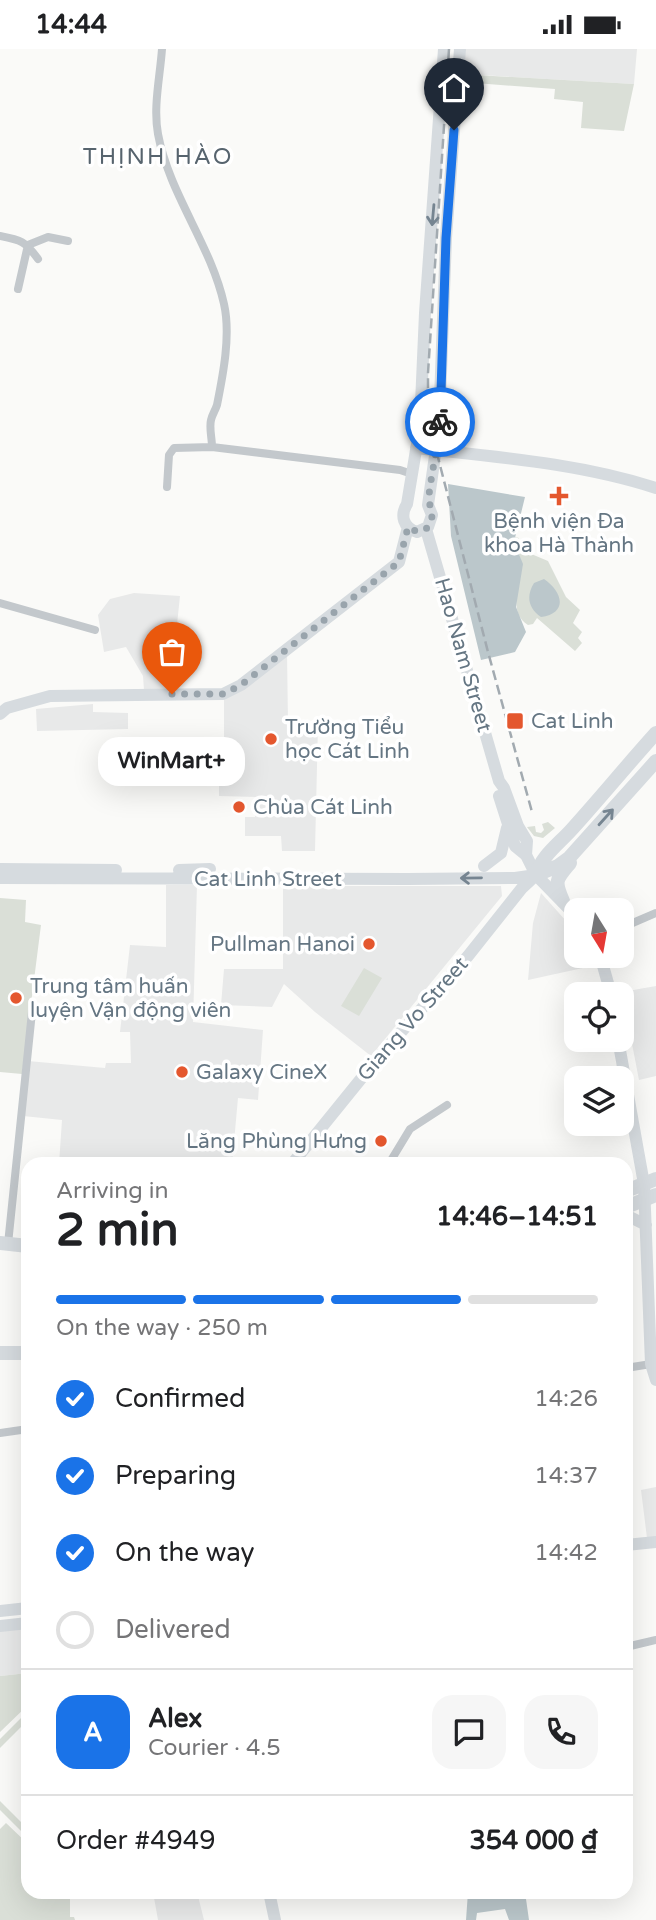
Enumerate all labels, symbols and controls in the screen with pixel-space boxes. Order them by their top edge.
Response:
text: 14:44 [35,9,107,40]
pin [424,58,484,130]
icon: home [435,69,473,107]
district label: THỊNH HÀO [83,143,233,171]
one-way arrow [426,203,439,226]
courier [405,387,475,457]
icon: bike [421,403,459,441]
marker: Bệnh viện Đa khoa Hà Thành [549,486,569,506]
place label: Bệnh viện Đa khoa Hà Thành [484,509,634,558]
street label: Hao Nam Street [429,575,497,735]
pin [142,622,202,694]
icon: bag [153,633,191,671]
place label: Cat Linh [531,709,614,734]
marker: Cat Linh [505,711,525,731]
place label: Trường Tiểu học Cát Linh [285,715,410,764]
marker: Trường Tiểu học Cát Linh [263,731,279,747]
callout: WinMart+ [99,736,246,785]
text: WinMart+ [117,747,226,775]
place label: Chùa Cát Linh [253,795,393,820]
marker: Chùa Cát Linh [231,799,247,815]
one-way arrow [598,808,614,826]
street label: Cat Linh Street [194,867,342,892]
one-way arrow [460,871,483,885]
north arrow [564,898,634,968]
map controls [564,898,634,1136]
place label: Pullman Hanoi [210,932,355,957]
marker: Pullman Hanoi [361,936,377,952]
street label: Giang Vo Street [352,952,474,1086]
place label: Trung tâm huấn luyện Vận động viên [30,974,231,1023]
button: locate [564,982,634,1052]
marker: Trung tâm huấn luyện Vận động viên [8,990,24,1006]
place label: Galaxy CineX [196,1060,327,1085]
marker: Galaxy CineX [174,1064,190,1080]
button: layers [564,1066,634,1136]
place label: Lăng Phùng Hưng [186,1129,367,1154]
marker: Lăng Phùng Hưng [373,1133,389,1149]
text: Arriving in [56,1177,169,1205]
text: 14:46–14:51 [436,1201,598,1232]
text: 2 min [56,1203,179,1258]
text: On the way · 250 m [56,1314,268,1342]
icon: check [56,1380,94,1418]
text: Confirmed [115,1383,245,1414]
text: 14:26 [534,1385,598,1413]
icon: check [56,1457,94,1495]
text: Preparing [115,1460,236,1491]
text: 14:37 [534,1462,598,1490]
icon: check [56,1534,94,1572]
text: On the way [115,1537,255,1568]
text: 14:42 [534,1539,598,1567]
text: Delivered [115,1614,231,1645]
button: chat [432,1695,506,1769]
button: phone [524,1695,598,1769]
text: Alex [148,1703,202,1734]
text: A [83,1717,103,1748]
text: Courier · 4.5 [148,1734,281,1762]
text: Order #4949 [56,1825,216,1856]
text: 354 000 ₫ [469,1825,598,1856]

